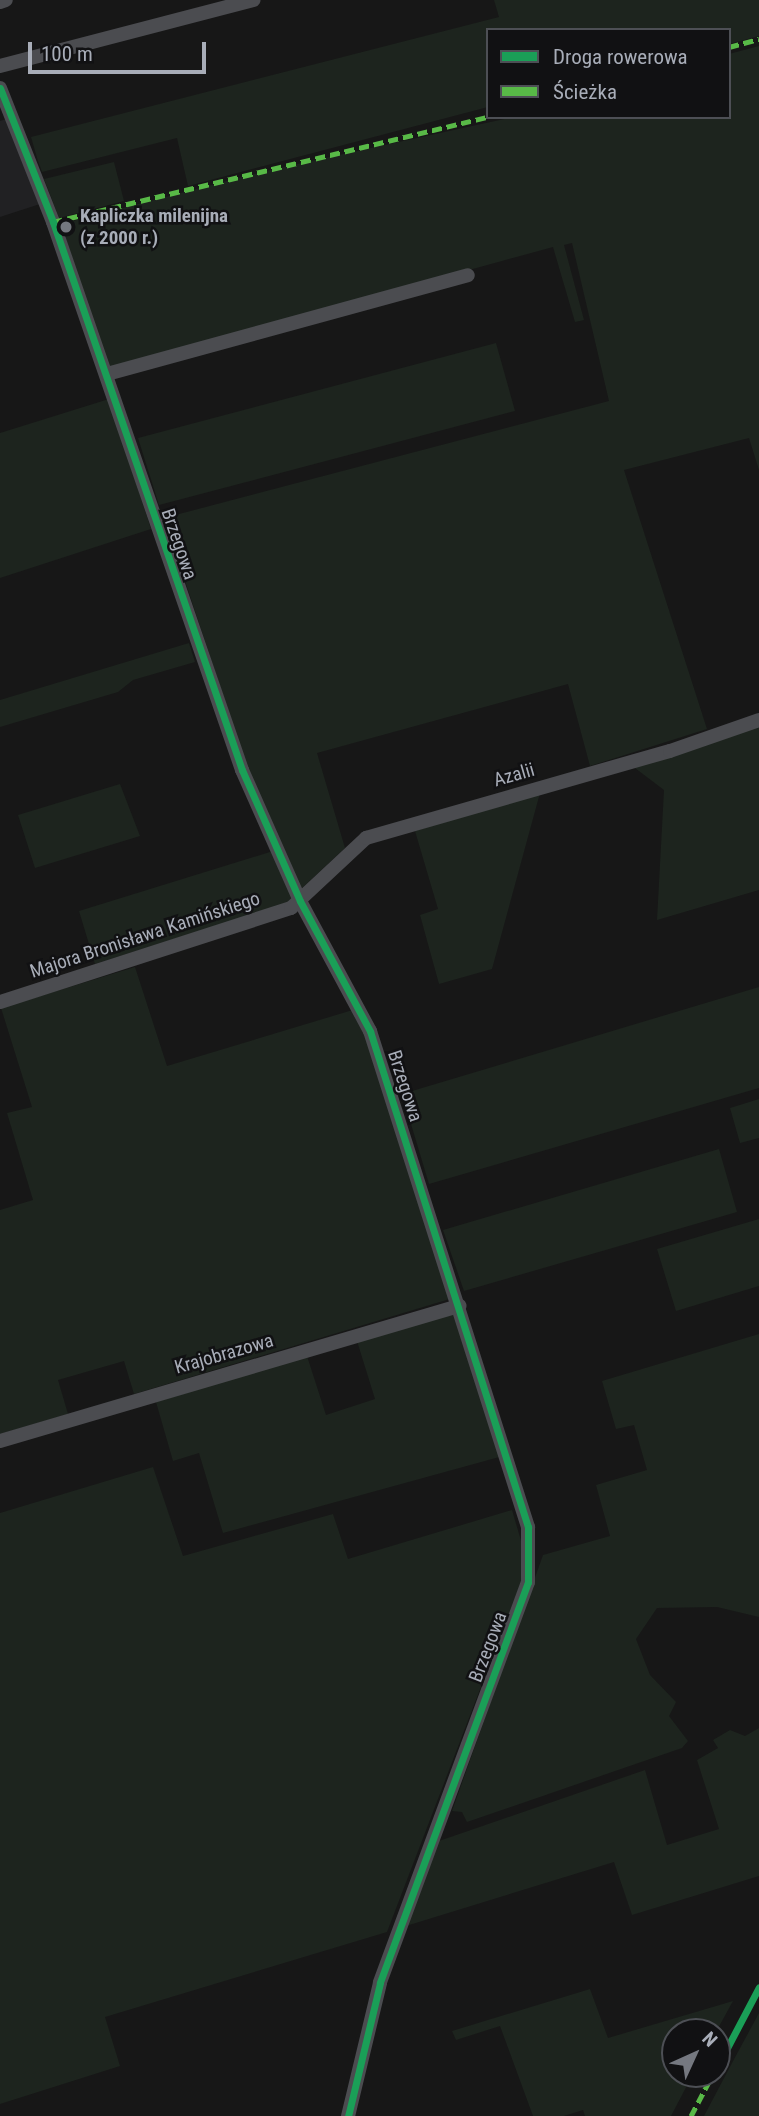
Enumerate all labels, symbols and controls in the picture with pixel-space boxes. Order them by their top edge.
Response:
scale bar [32,28,210,72]
legend [486,28,731,119]
text: 100 m [41,42,93,66]
text: Droga rowerowa [553,45,688,69]
text: Ścieżka [553,80,617,104]
place label: Kapliczka milenijna (z 2000 r.) [80,205,228,249]
marker: Kapliczka milenijna (z 2000 r.) [58,219,74,235]
street label: Brzegowa [156,505,202,583]
street label: Azalii [491,758,537,792]
street label: Majora Bronisława Kamińskiego [27,887,263,983]
street label: Brzegowa [383,1047,427,1125]
street label: Krajobrazowa [172,1329,276,1379]
street label: Brzegowa [464,1609,512,1685]
north arrow [661,2018,731,2088]
text: N [698,2027,722,2051]

